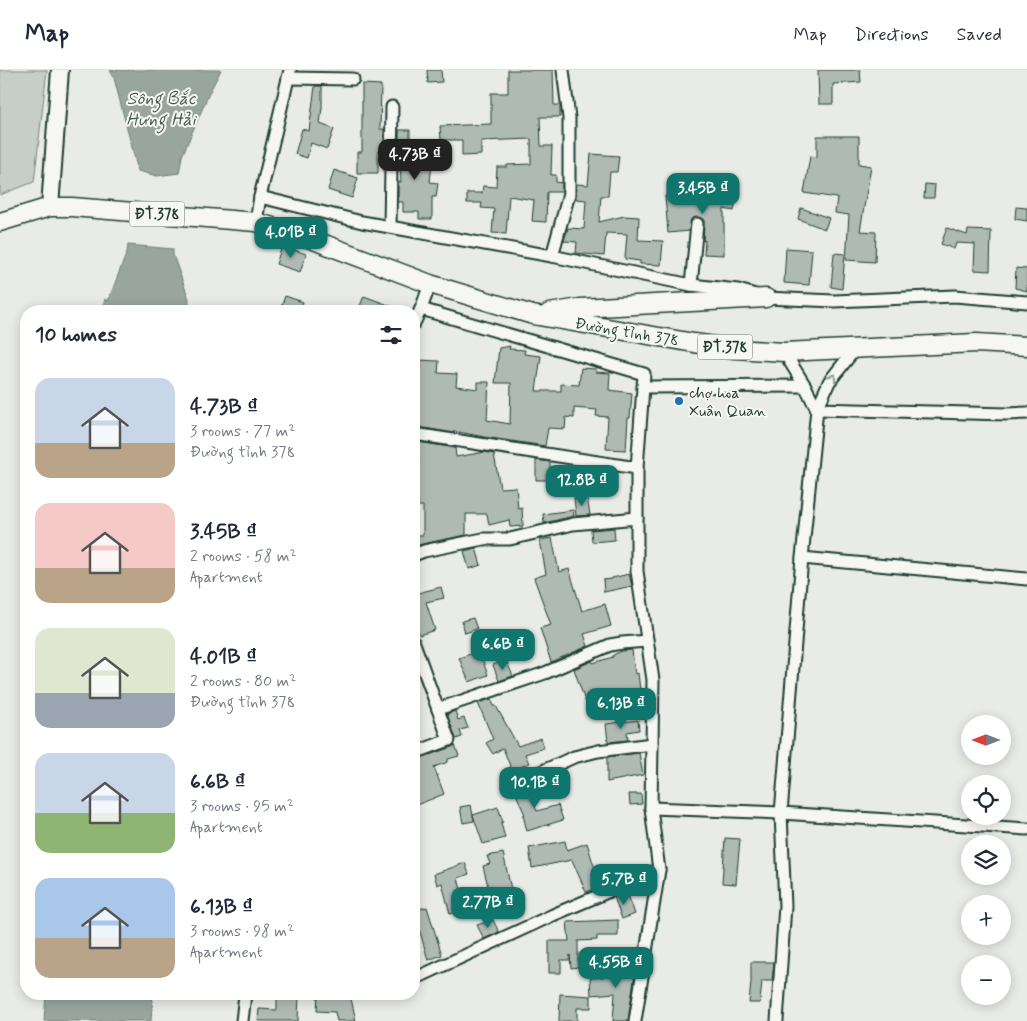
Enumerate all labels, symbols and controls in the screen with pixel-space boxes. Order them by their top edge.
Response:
text: Map [25,19,69,50]
text: Map [794,23,827,47]
text: Directions [855,23,929,47]
text: Saved [957,23,1002,47]
water label: Sông Bắc Hưng Hải [126,87,198,134]
pin: 4.73B ₫ [369,138,461,181]
text: 4.73B ₫ [389,144,441,165]
pin: 3.45B ₫ [657,172,749,215]
text: 3.45B ₫ [677,178,729,199]
road number: ĐT.378 [130,202,184,226]
pin: 4.01B ₫ [245,216,337,259]
text: 4.01B ₫ [265,222,317,243]
street label: Đường tỉnh 378 [573,313,680,353]
text: 10 homes [35,321,117,349]
icon: filters [377,321,405,349]
road number: ĐT.378 [698,334,752,360]
one-way arrow [827,373,836,383]
place label: chợ hoa Xuân Quan [689,383,767,422]
text: 4.73B ₫ [190,393,258,421]
marker: chợ hoa Xuân Quan [673,395,685,407]
icon: home [75,398,135,458]
text: 3 rooms · 77 m² [190,421,295,442]
text: Đường tỉnh 378 [190,442,295,463]
pin: 12.8B ₫ [536,464,628,507]
text: 12.8B ₫ [557,470,607,491]
text: 3.45B ₫ [190,518,257,546]
icon: home [75,523,135,583]
text: 2 rooms · 58 m² [190,546,296,567]
text: Apartment [190,567,263,588]
pin: 6.6B ₫ [462,628,544,671]
text: 6.6B ₫ [482,634,524,655]
text: 4.01B ₫ [190,643,257,671]
icon: home [75,648,135,708]
text: 2 rooms · 80 m² [190,671,296,692]
pin: 6.13B ₫ [575,688,667,730]
text: Đường tỉnh 378 [190,692,295,713]
text: 6.13B ₫ [597,693,645,714]
north arrow [961,715,1011,765]
map controls [961,715,1011,1005]
pin: 10.1B ₫ [489,766,581,809]
text: 6.6B ₫ [190,768,246,796]
text: 10.1B ₫ [510,772,560,793]
icon: home [75,773,135,833]
button: locate [961,775,1011,825]
text: 3 rooms · 95 m² [190,796,294,817]
text: Apartment [190,817,263,838]
button: layers [961,835,1011,885]
pin: 5.7B ₫ [583,864,665,906]
text: 5.7B ₫ [601,869,647,890]
pin: 2.77B ₫ [442,886,534,929]
text: 2.77B ₫ [462,892,514,913]
text: 6.13B ₫ [190,893,253,921]
button: + [961,895,1011,945]
icon: home [75,898,135,958]
text: 3 rooms · 98 m² [190,921,294,942]
text: Apartment [190,942,263,963]
pin: 4.55B ₫ [570,946,662,989]
text: 4.55B ₫ [589,952,643,973]
button: − [961,955,1011,1005]

